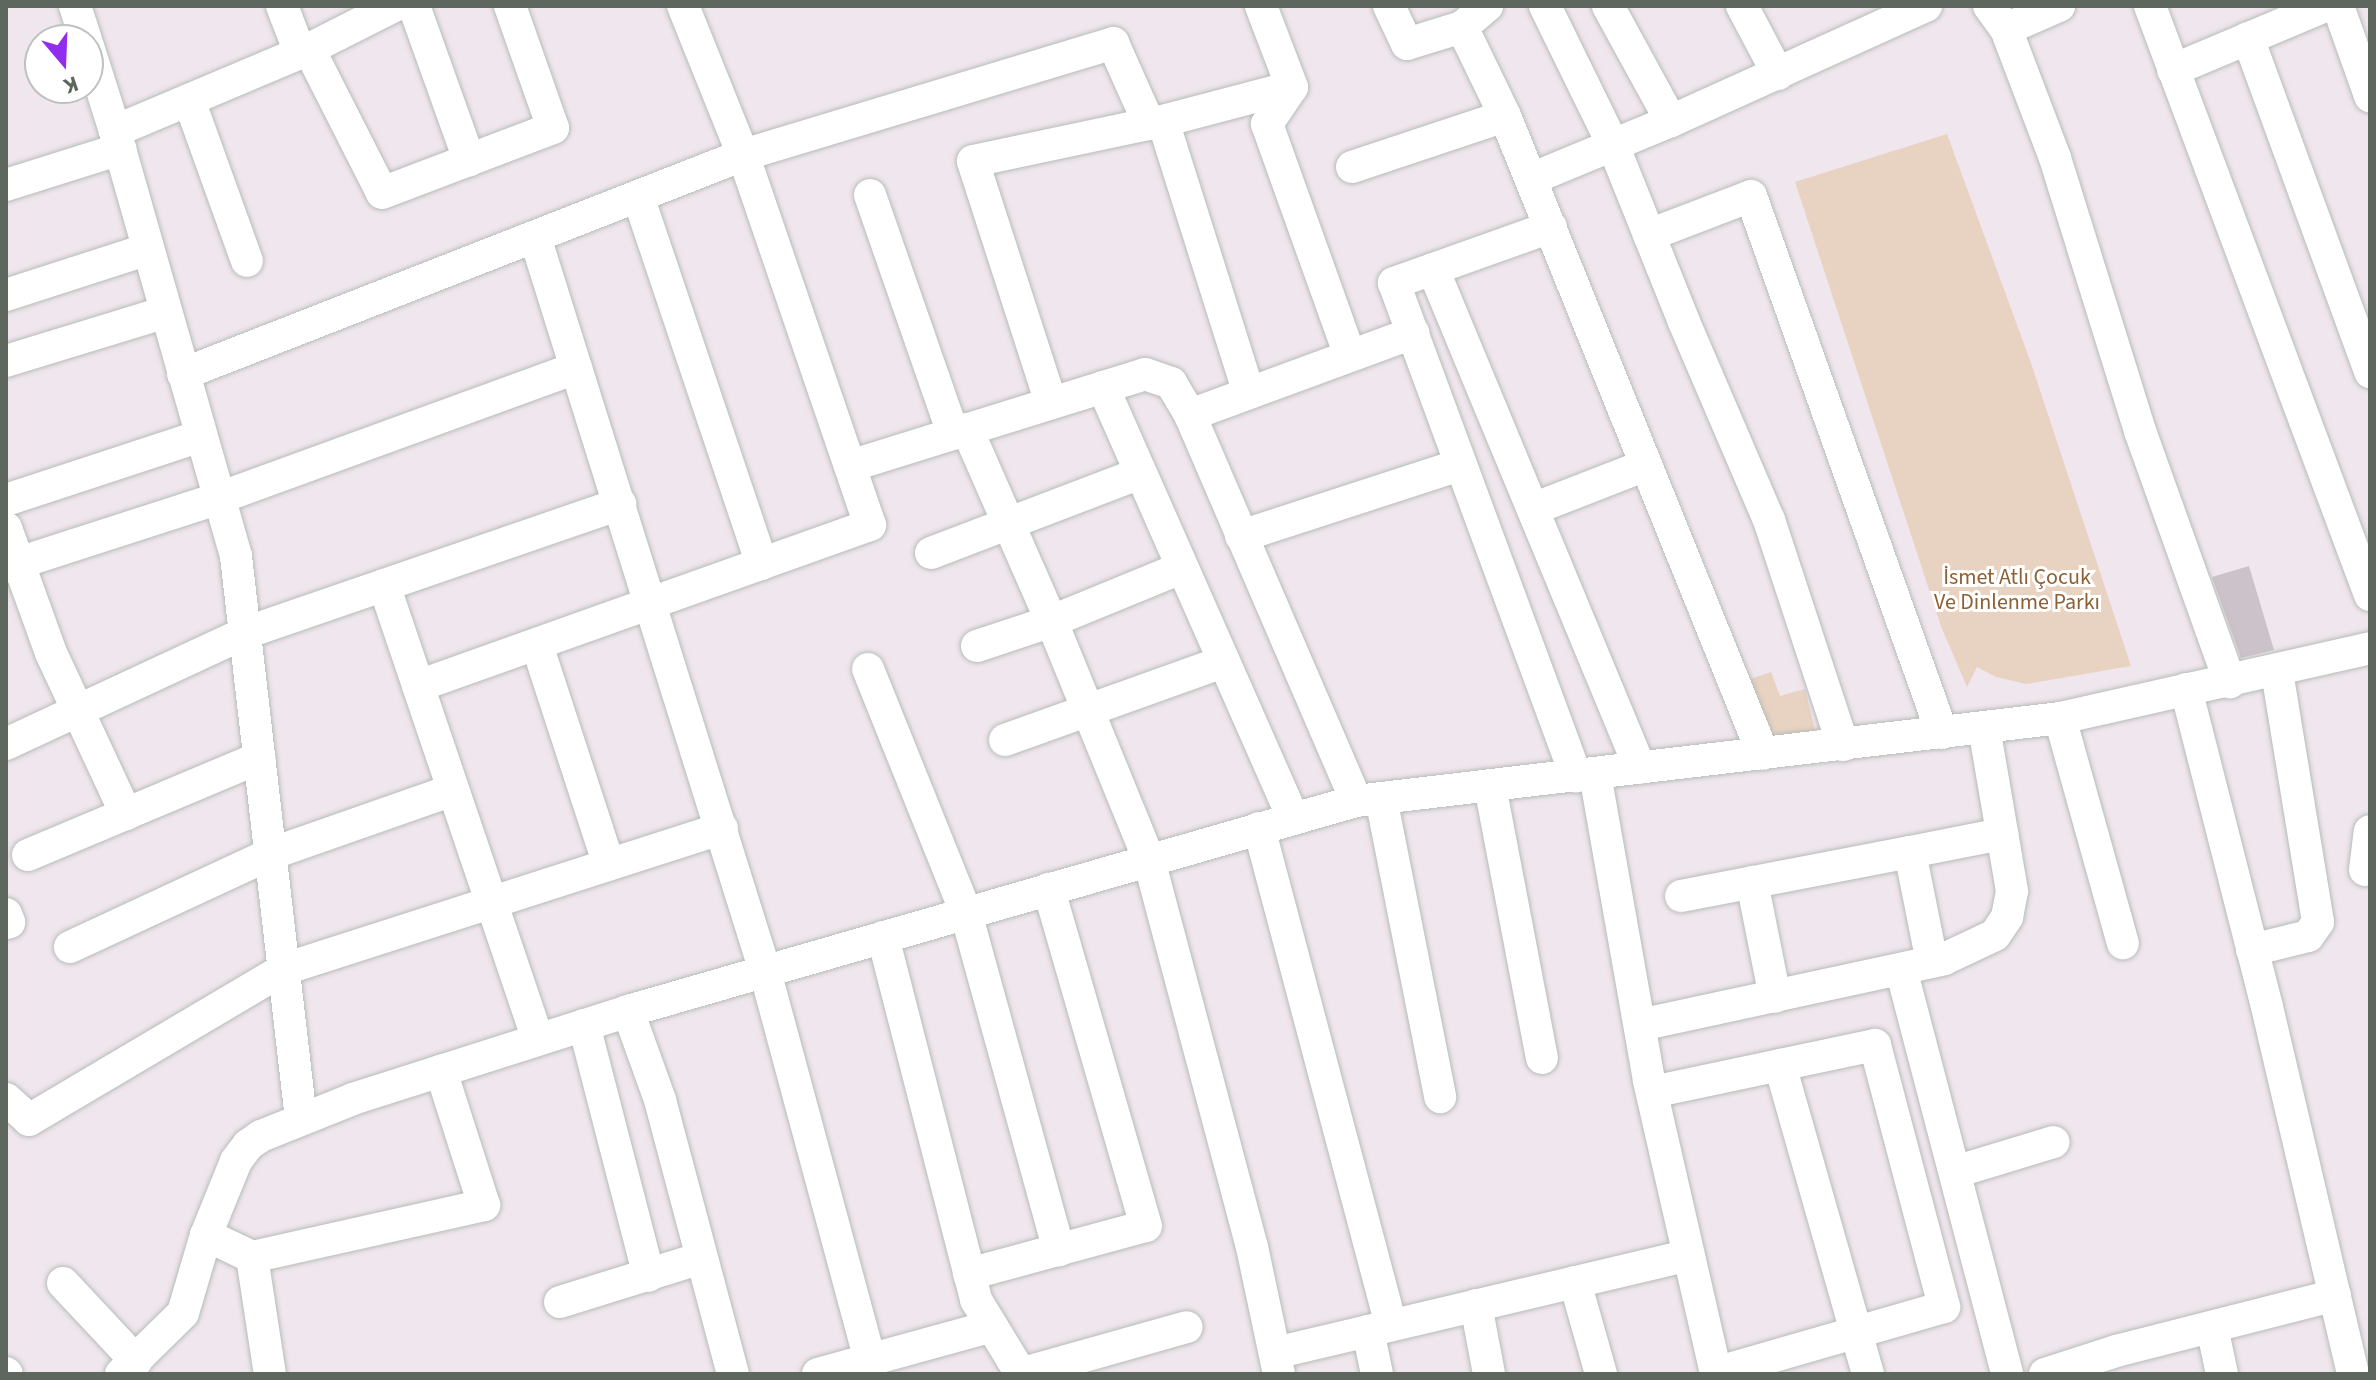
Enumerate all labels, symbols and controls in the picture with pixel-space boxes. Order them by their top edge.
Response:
north arrow [24,24,104,104]
text: K [60,67,83,102]
park label: İsmet Atlı Çocuk Ve Dinlenme Parkı [1934,564,2100,616]

